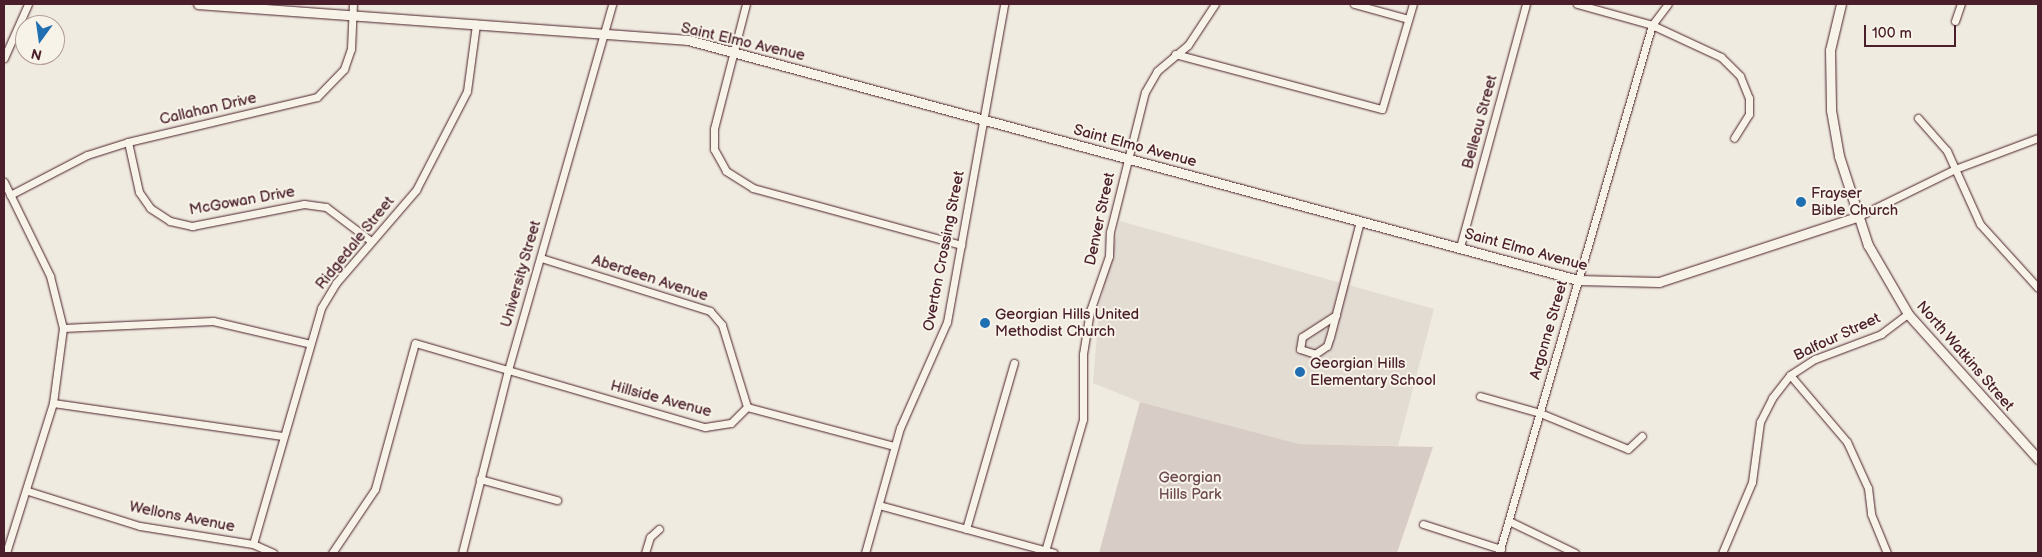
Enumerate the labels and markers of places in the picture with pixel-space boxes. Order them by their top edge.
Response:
place label: Frayser Bible Church [1811,184,1898,219]
marker: Frayser Bible Church [1795,196,1807,208]
place label: Georgian Hills United Methodist Church [995,305,1139,340]
marker: Georgian Hills United Methodist Church [979,317,991,329]
place label: Georgian Hills Elementary School [1310,354,1437,389]
marker: Georgian Hills Elementary School [1294,366,1306,378]

